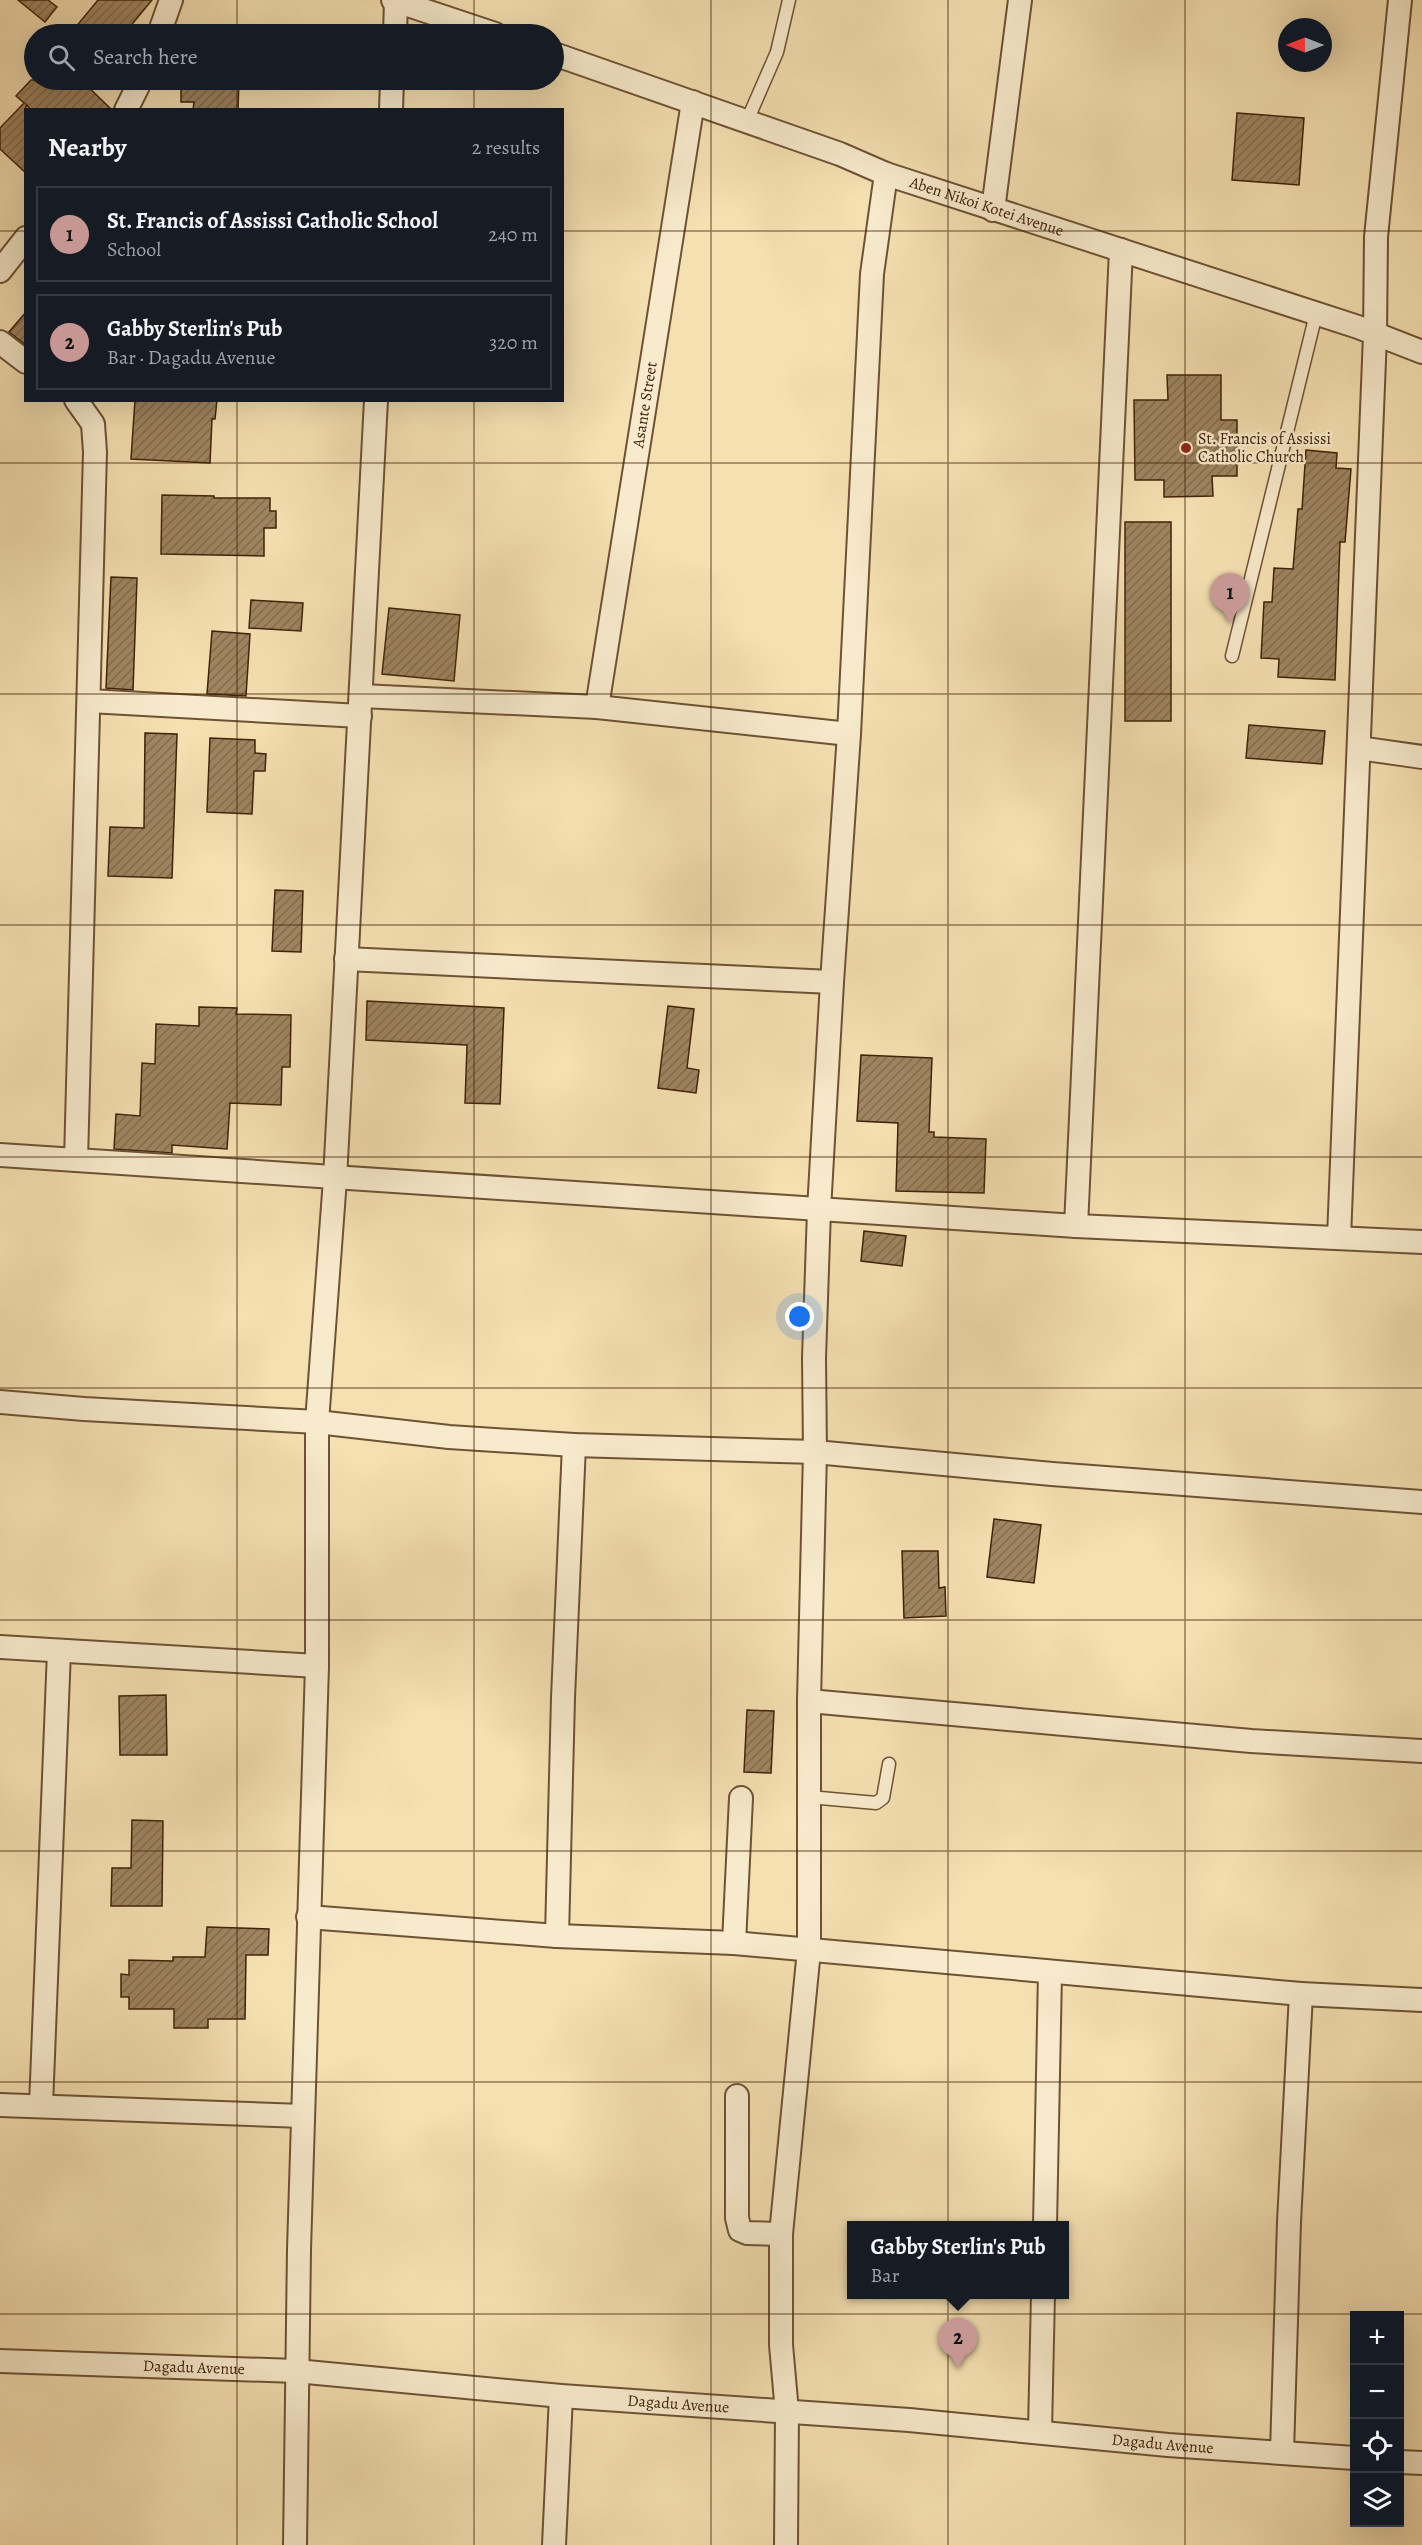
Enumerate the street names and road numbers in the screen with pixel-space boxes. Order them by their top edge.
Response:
street label: Aben Nikoi Kotei Avenue [906,171,1067,242]
street label: Asante Street [627,360,663,450]
street label: Dagadu Avenue [142,2355,245,2380]
street label: Dagadu Avenue [627,2390,730,2419]
street label: Dagadu Avenue [1111,2429,1214,2459]

